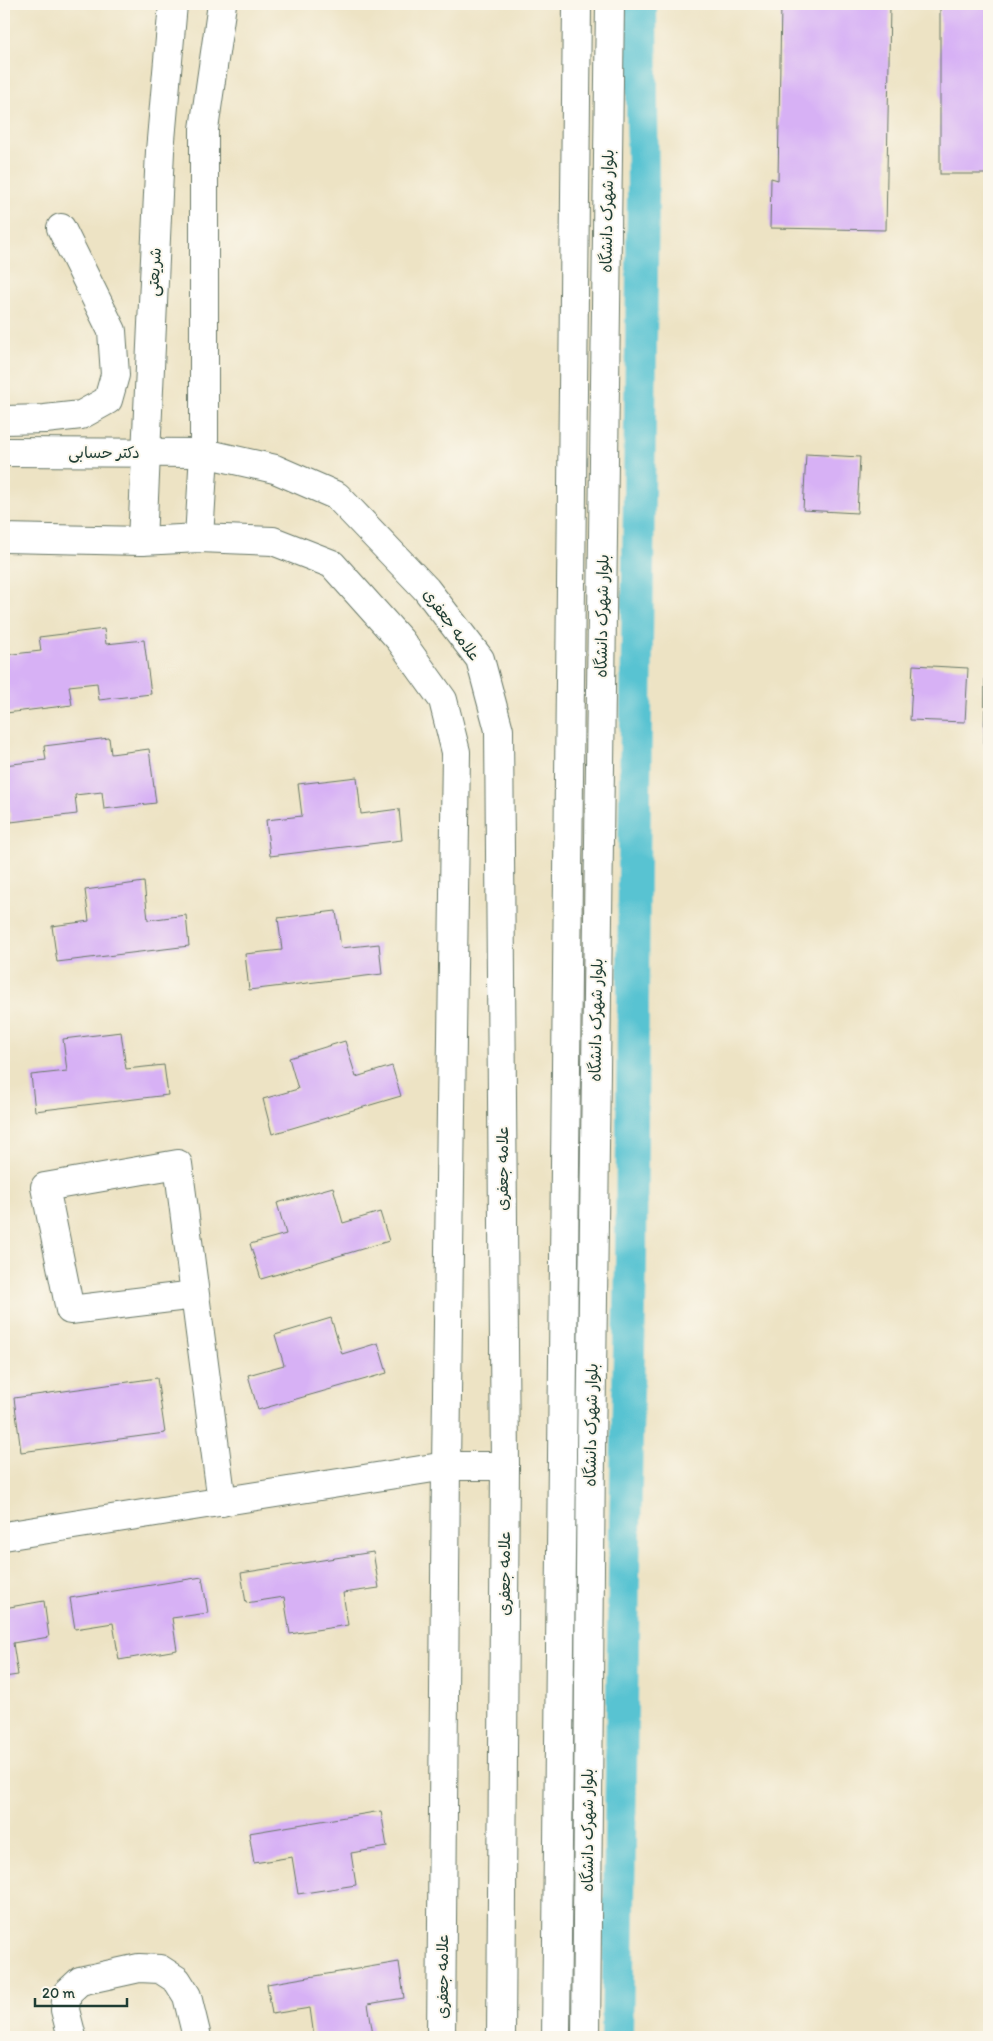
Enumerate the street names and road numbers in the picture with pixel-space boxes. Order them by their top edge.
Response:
street label: بلوار شهرک دانشگاه [596,149,619,273]
street label: شریعتی [143,247,166,297]
street label: دکتر حسابی [68,443,140,463]
street label: بلوار شهرک دانشگاه [591,554,614,678]
street label: علامه جعفری [419,585,485,665]
street label: بلوار شهرک دانشگاه [585,958,608,1082]
street label: علامه جعفری [493,1125,512,1211]
street label: بلوار شهرک دانشگاه [580,1363,603,1487]
street label: علامه جعفری [495,1530,514,1616]
street label: بلوار شهرک دانشگاه [578,1768,598,1892]
street label: علامه جعفری [433,1933,452,2019]

